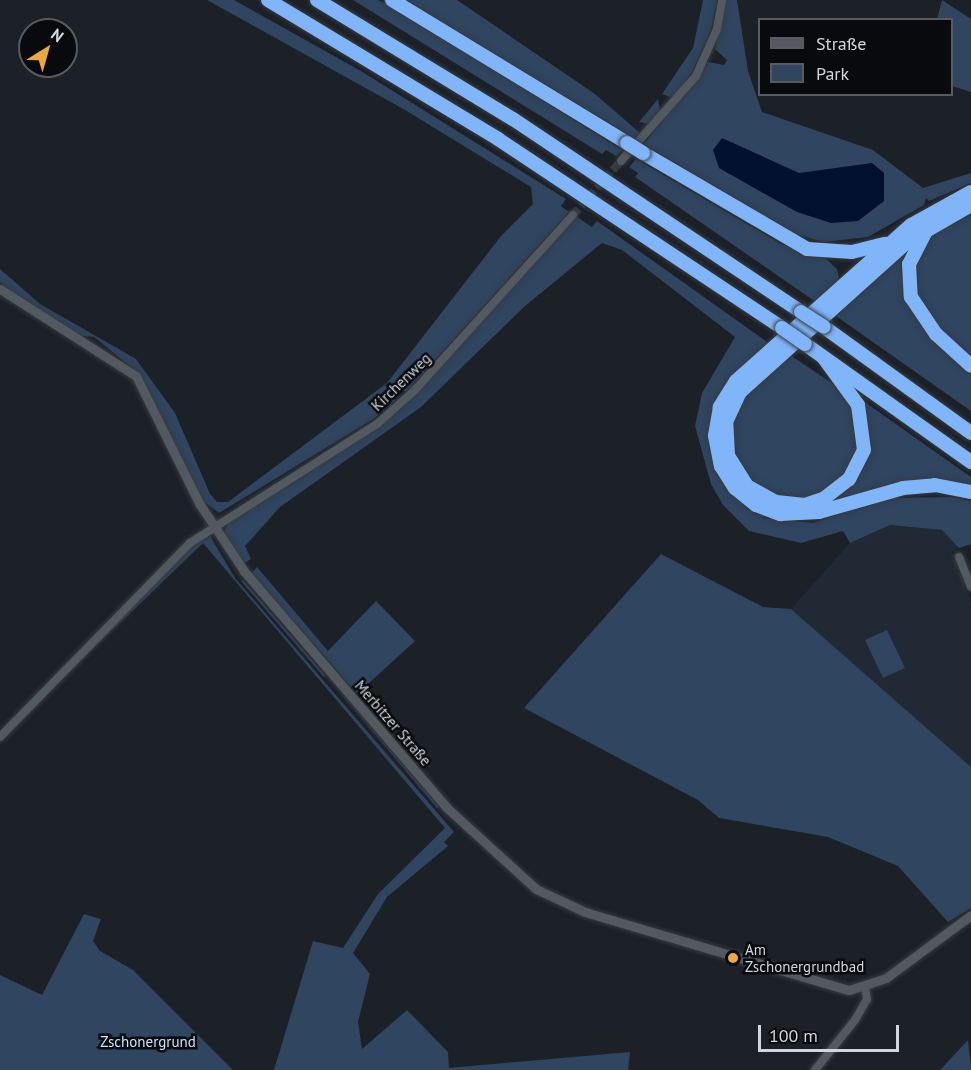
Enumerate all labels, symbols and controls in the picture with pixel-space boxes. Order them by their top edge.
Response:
north arrow [18,18,78,78]
legend [758,18,953,96]
text: N [47,24,68,46]
text: Straße [816,32,867,55]
text: Park [816,62,849,85]
street label: Kirchenweg [368,349,434,415]
street label: Merbitzer Straße [351,677,435,769]
place label: Am Zschonergrundbad [745,940,864,975]
marker: Am Zschonergrundbad [726,951,740,965]
scale bar [761,1013,902,1051]
text: 100 m [769,1024,818,1047]
park label: Zschonergrund [100,1033,196,1051]

